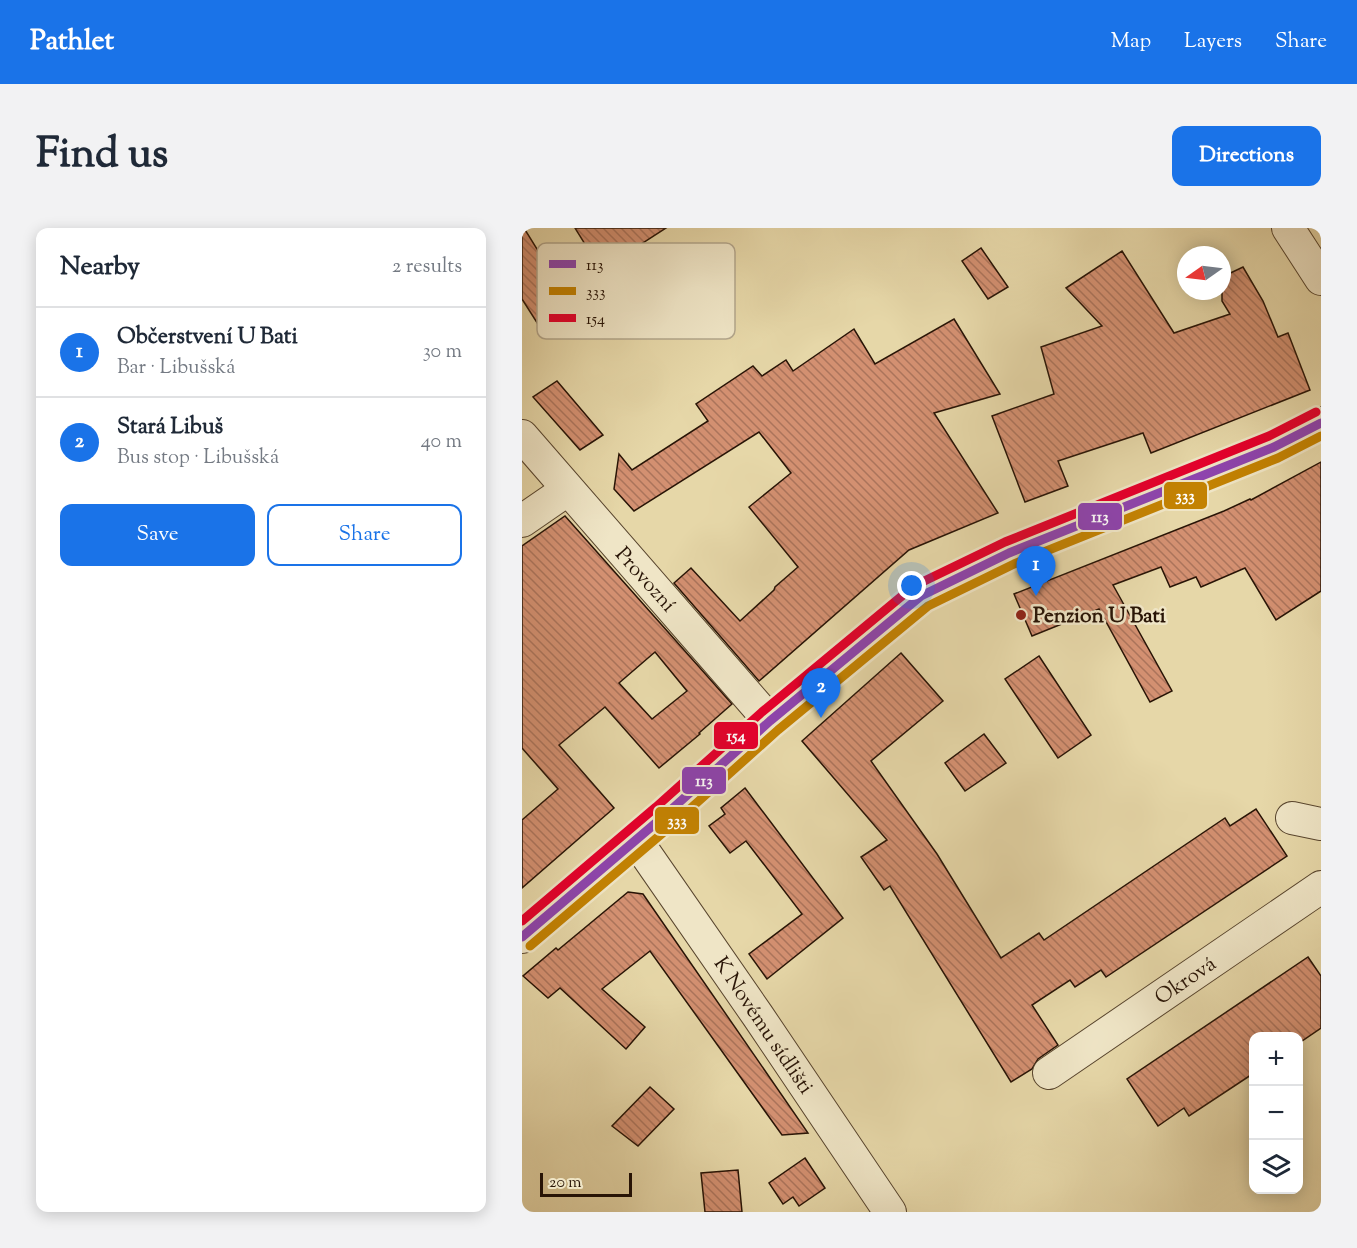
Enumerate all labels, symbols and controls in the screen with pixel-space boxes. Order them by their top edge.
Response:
text: Pathlet [30,22,114,62]
text: Map [1111,27,1151,57]
text: Layers [1184,27,1242,57]
text: Share [1275,27,1327,57]
text: Find us [36,126,168,186]
button: Directions [1172,126,1321,186]
legend [537,243,735,339]
north arrow [1177,246,1231,300]
text: Nearby [60,249,140,286]
text: 2 results [392,253,462,282]
text: 113 [586,255,603,278]
text: 333 [586,282,605,305]
text: 154 [586,309,605,332]
text: Občerstvení U Bati [117,322,298,354]
text: 1 [76,338,83,367]
text: 30 m [423,338,462,367]
text: Bar · Libušská [117,354,235,383]
text: Stará Libuš [117,412,223,444]
text: 2 [75,428,84,457]
text: 40 m [421,428,462,457]
text: Bus stop · Libušská [117,444,279,473]
line badge: 333 [1163,481,1208,510]
text: 333 [1175,486,1195,509]
line badge: 113 [1077,502,1123,531]
button: Save [60,504,255,566]
button: Share [267,504,462,566]
text: 113 [1091,507,1109,530]
street label: Provozní [607,541,682,620]
pin: 1 [1016,546,1056,596]
your location [897,571,926,600]
place label: Penzion U Bati [1033,602,1166,632]
marker: Penzion U Bati [1014,608,1028,622]
pin: 2 [802,668,840,718]
line badge: 154 [713,721,759,750]
text: 154 [727,726,745,749]
line badge: 113 [681,766,727,795]
text: 113 [695,771,713,794]
line badge: 333 [654,806,700,835]
text: 333 [667,811,687,834]
street label: Okrová [1149,950,1223,1013]
street label: K Novému sídlišti [705,951,820,1101]
map controls [1249,1032,1303,1194]
button: + [1249,1032,1303,1086]
button: − [1249,1086,1303,1140]
button: layers [1249,1140,1303,1194]
scale bar [540,1170,632,1198]
text: 20 m [549,1172,582,1195]

